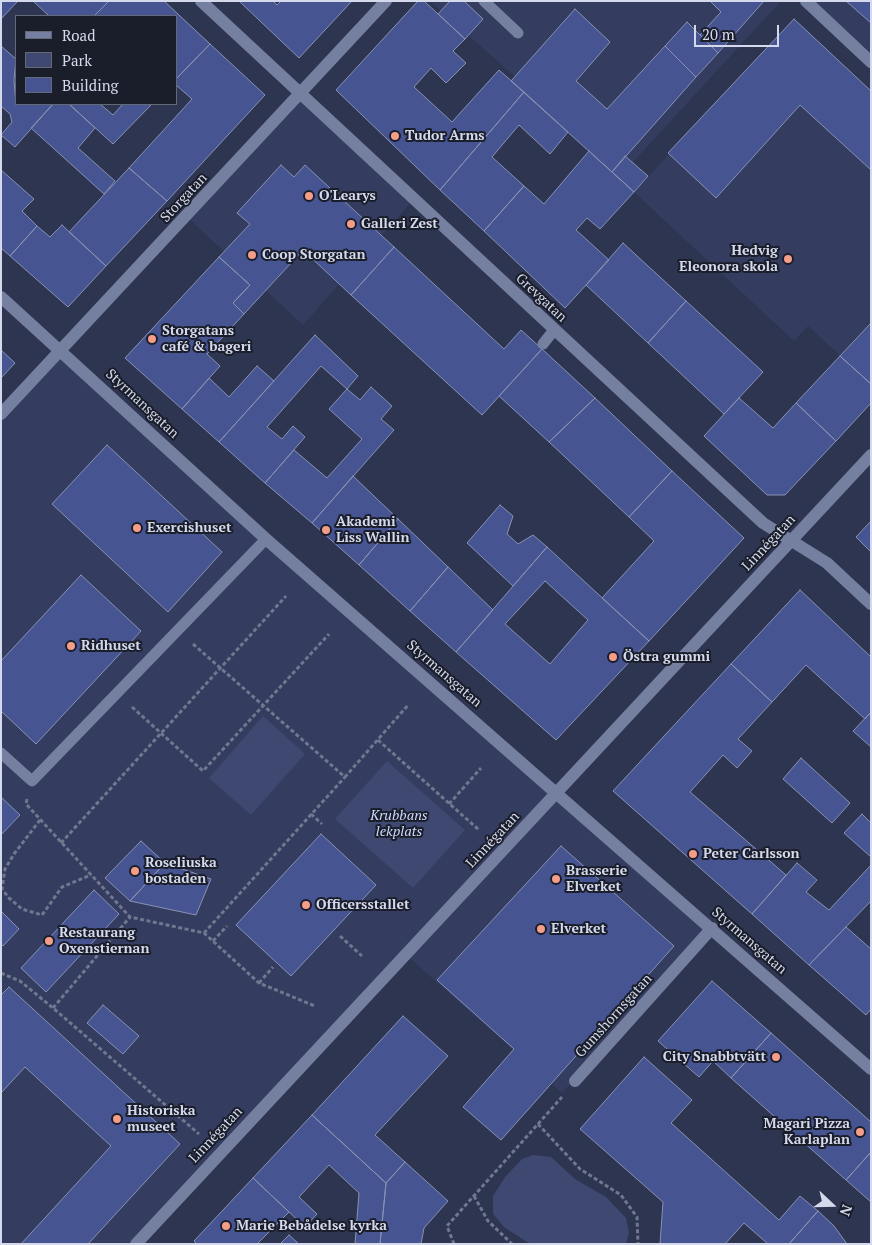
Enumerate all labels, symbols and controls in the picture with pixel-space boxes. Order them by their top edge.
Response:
legend [15,15,178,105]
scale bar [697,15,782,47]
text: 20 m [702,24,735,44]
text: Road [62,25,95,45]
text: Park [62,50,92,70]
text: Building [62,75,119,95]
place label: Tudor Arms [405,128,485,144]
marker: Tudor Arms [389,130,401,142]
street label: Storgatan [157,170,211,226]
place label: O'Learys [319,188,376,204]
marker: O'Learys [303,190,315,202]
place label: Galleri Zest [361,216,438,232]
marker: Galleri Zest [345,218,357,230]
place label: Hedvig Eleonora skola [679,243,778,276]
place label: Coop Storgatan [262,247,366,263]
marker: Coop Storgatan [246,249,258,261]
marker: Hedvig Eleonora skola [782,253,794,265]
street label: Grevgatan [512,270,570,326]
place label: Storgatans café & bageri [162,323,251,356]
marker: Storgatans café & bageri [146,333,158,345]
street label: Styrmansgatan [102,366,182,442]
street label: Linnégatan [739,511,799,575]
place label: Akademi Liss Wallin [336,514,409,546]
place label: Exercishuset [147,520,231,536]
marker: Exercishuset [131,522,143,534]
marker: Akademi Liss Wallin [320,524,332,536]
street label: Styrmansgatan [403,637,485,711]
place label: Ridhuset [81,638,141,654]
marker: Ridhuset [65,640,77,652]
place label: Östra gummi [623,649,710,665]
marker: Östra gummi [607,651,619,663]
park label: Krubbans lekplats [370,808,428,840]
street label: Linnégatan [463,808,523,872]
place label: Peter Carlsson [703,846,800,862]
marker: Peter Carlsson [687,848,699,860]
place label: Roseliuska bostaden [145,855,217,888]
place label: Brasserie Elverket [566,863,627,896]
marker: Roseliuska bostaden [129,865,141,877]
marker: Brasserie Elverket [550,873,562,885]
place label: Officersstallet [316,897,410,913]
marker: Officersstallet [300,899,312,911]
street label: Styrmansgatan [708,904,790,978]
place label: Elverket [551,921,606,937]
marker: Elverket [535,923,547,935]
place label: Restaurang Oxenstiernan [59,925,149,958]
marker: Restaurang Oxenstiernan [43,935,55,947]
street label: Gumshornsgatan [572,971,656,1061]
place label: City Snabbtvätt [663,1049,766,1065]
marker: City Snabbtvätt [770,1051,782,1063]
place label: Historiska museet [127,1103,196,1136]
street label: Linnégatan [186,1103,246,1167]
marker: Historiska museet [111,1113,123,1125]
place label: Magari Pizza Karlaplan [763,1116,850,1148]
marker: Magari Pizza Karlaplan [854,1126,866,1138]
north arrow [807,1180,857,1230]
text: N [836,1202,857,1219]
place label: Marie Bebådelse kyrka [236,1218,387,1234]
marker: Marie Bebådelse kyrka [220,1220,232,1232]

